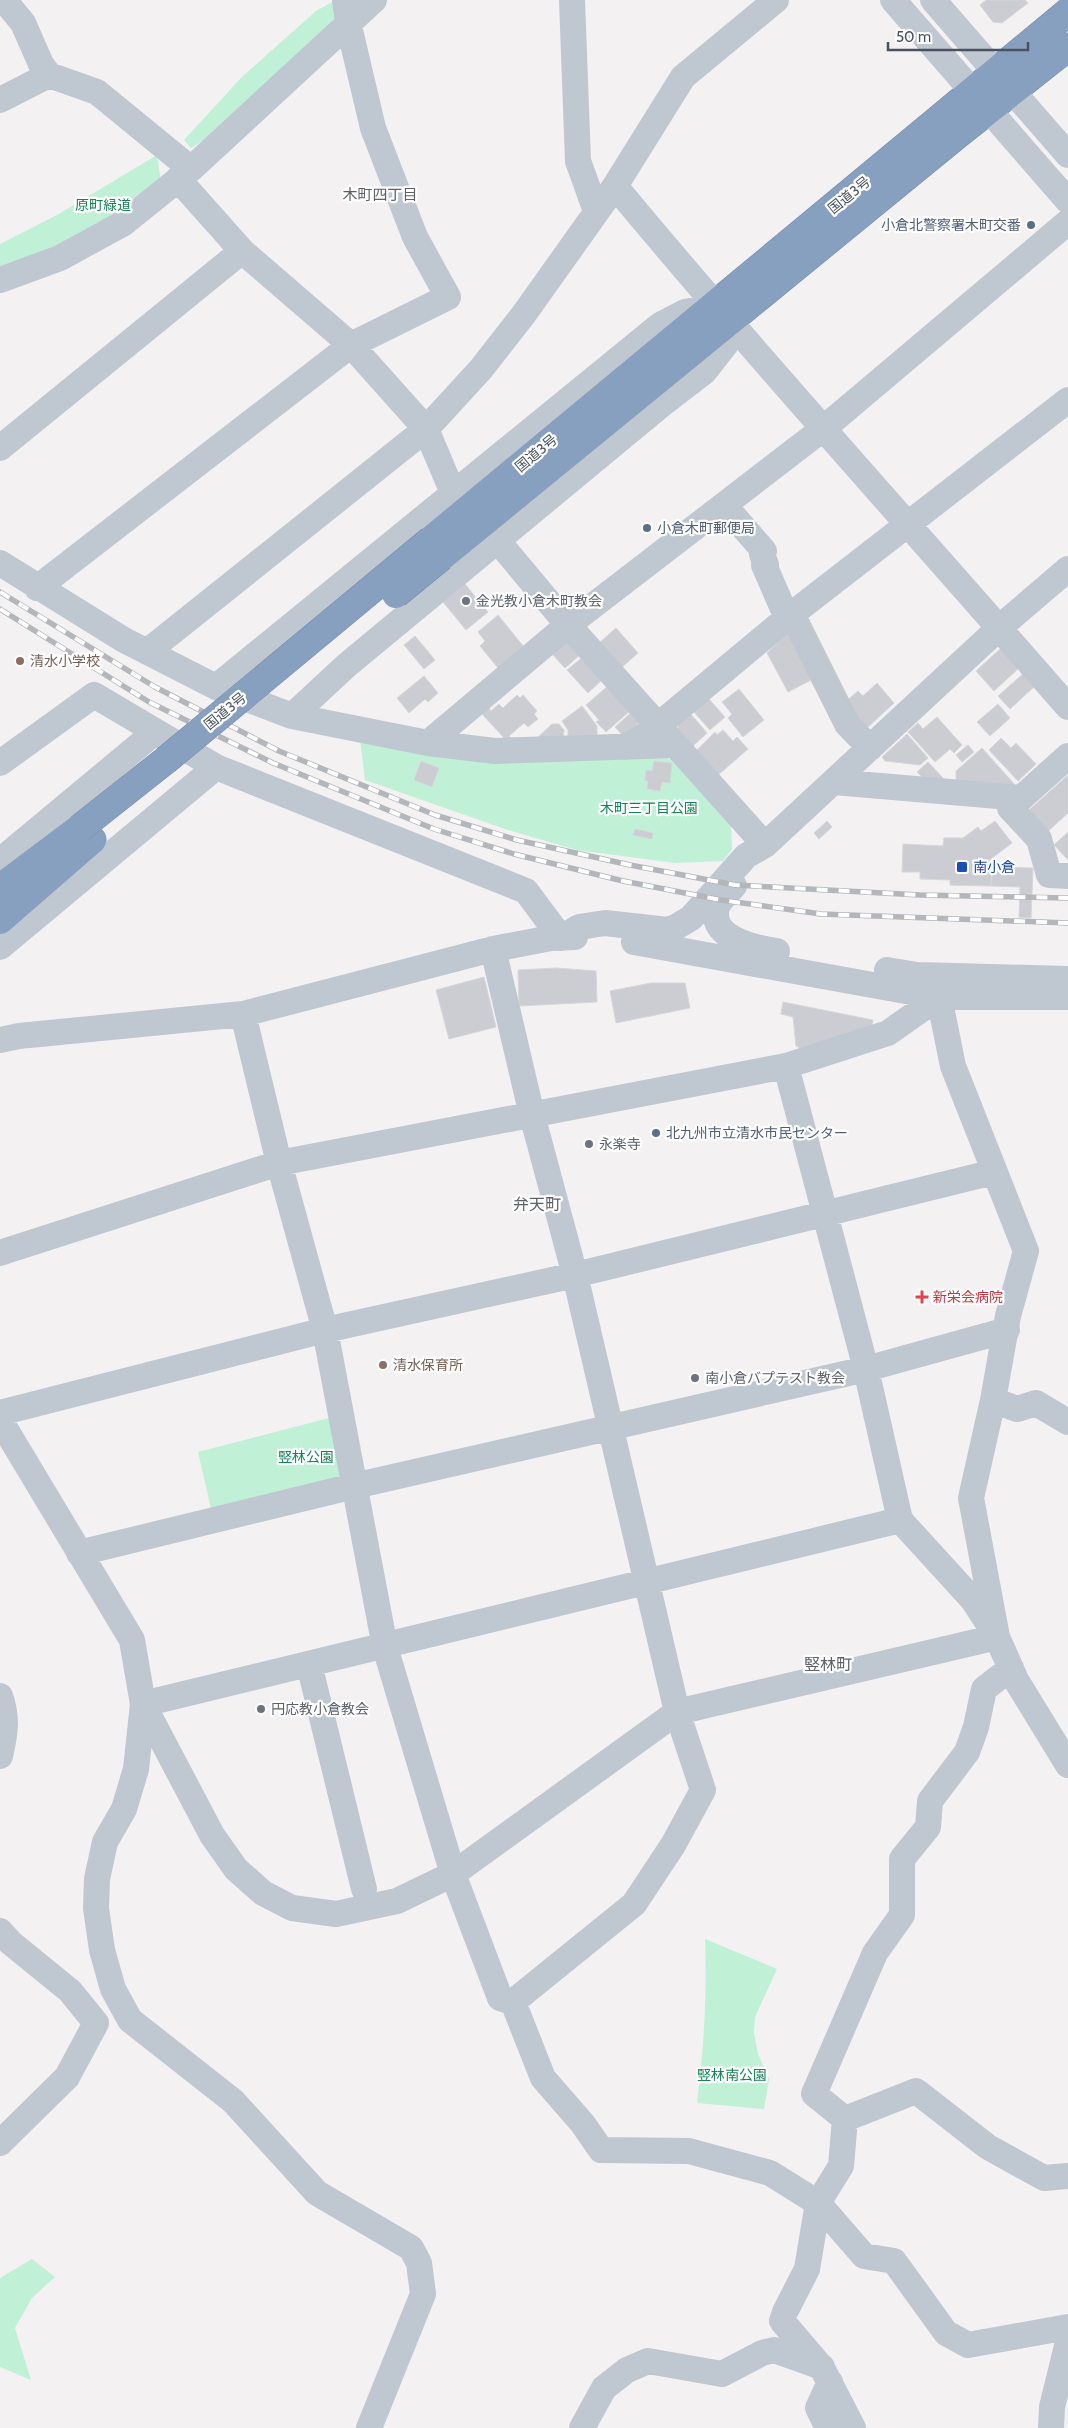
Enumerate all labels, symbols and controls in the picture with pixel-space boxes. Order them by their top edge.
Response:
scale bar [888,20,1028,52]
text: 50 m [896,28,931,46]
street label: 国道3号 [824,172,874,218]
district label: 木町四丁目 [342,186,418,204]
park label: 原町緑道 [75,196,131,214]
place label: 小倉北警察署木町交番 [881,216,1021,234]
marker: 小倉北警察署木町交番 [1025,219,1037,231]
street label: 国道3号 [511,430,561,476]
place label: 小倉木町郵便局 [657,519,755,537]
marker: 小倉木町郵便局 [641,522,653,534]
place label: 金光教小倉木町教会 [476,592,602,610]
marker: 金光教小倉木町教会 [460,595,472,607]
place label: 清水小学校 [30,652,100,670]
marker: 清水小学校 [14,655,26,667]
street label: 国道3号 [200,688,250,734]
park label: 木町三丁目公園 [600,799,698,817]
place label: 南小倉 [973,858,1015,876]
marker: 南小倉 [955,860,969,874]
place label: 北九州市立清水市民センター [666,1124,848,1142]
marker: 北九州市立清水市民センター [650,1127,662,1139]
place label: 永楽寺 [599,1135,641,1153]
marker: 永楽寺 [583,1138,595,1150]
district label: 弁天町 [513,1195,561,1214]
place label: 新栄会病院 [933,1288,1003,1306]
marker: 新栄会病院 [915,1290,929,1304]
place label: 清水保育所 [393,1356,463,1374]
marker: 清水保育所 [377,1359,389,1371]
place label: 南小倉バプテスト教会 [705,1369,845,1387]
marker: 南小倉バプテスト教会 [689,1372,701,1384]
park label: 竪林公園 [278,1448,334,1466]
district label: 竪林町 [804,1655,852,1674]
place label: 円応教小倉教会 [271,1700,369,1718]
marker: 円応教小倉教会 [255,1703,267,1715]
park label: 竪林南公園 [697,2066,767,2084]

